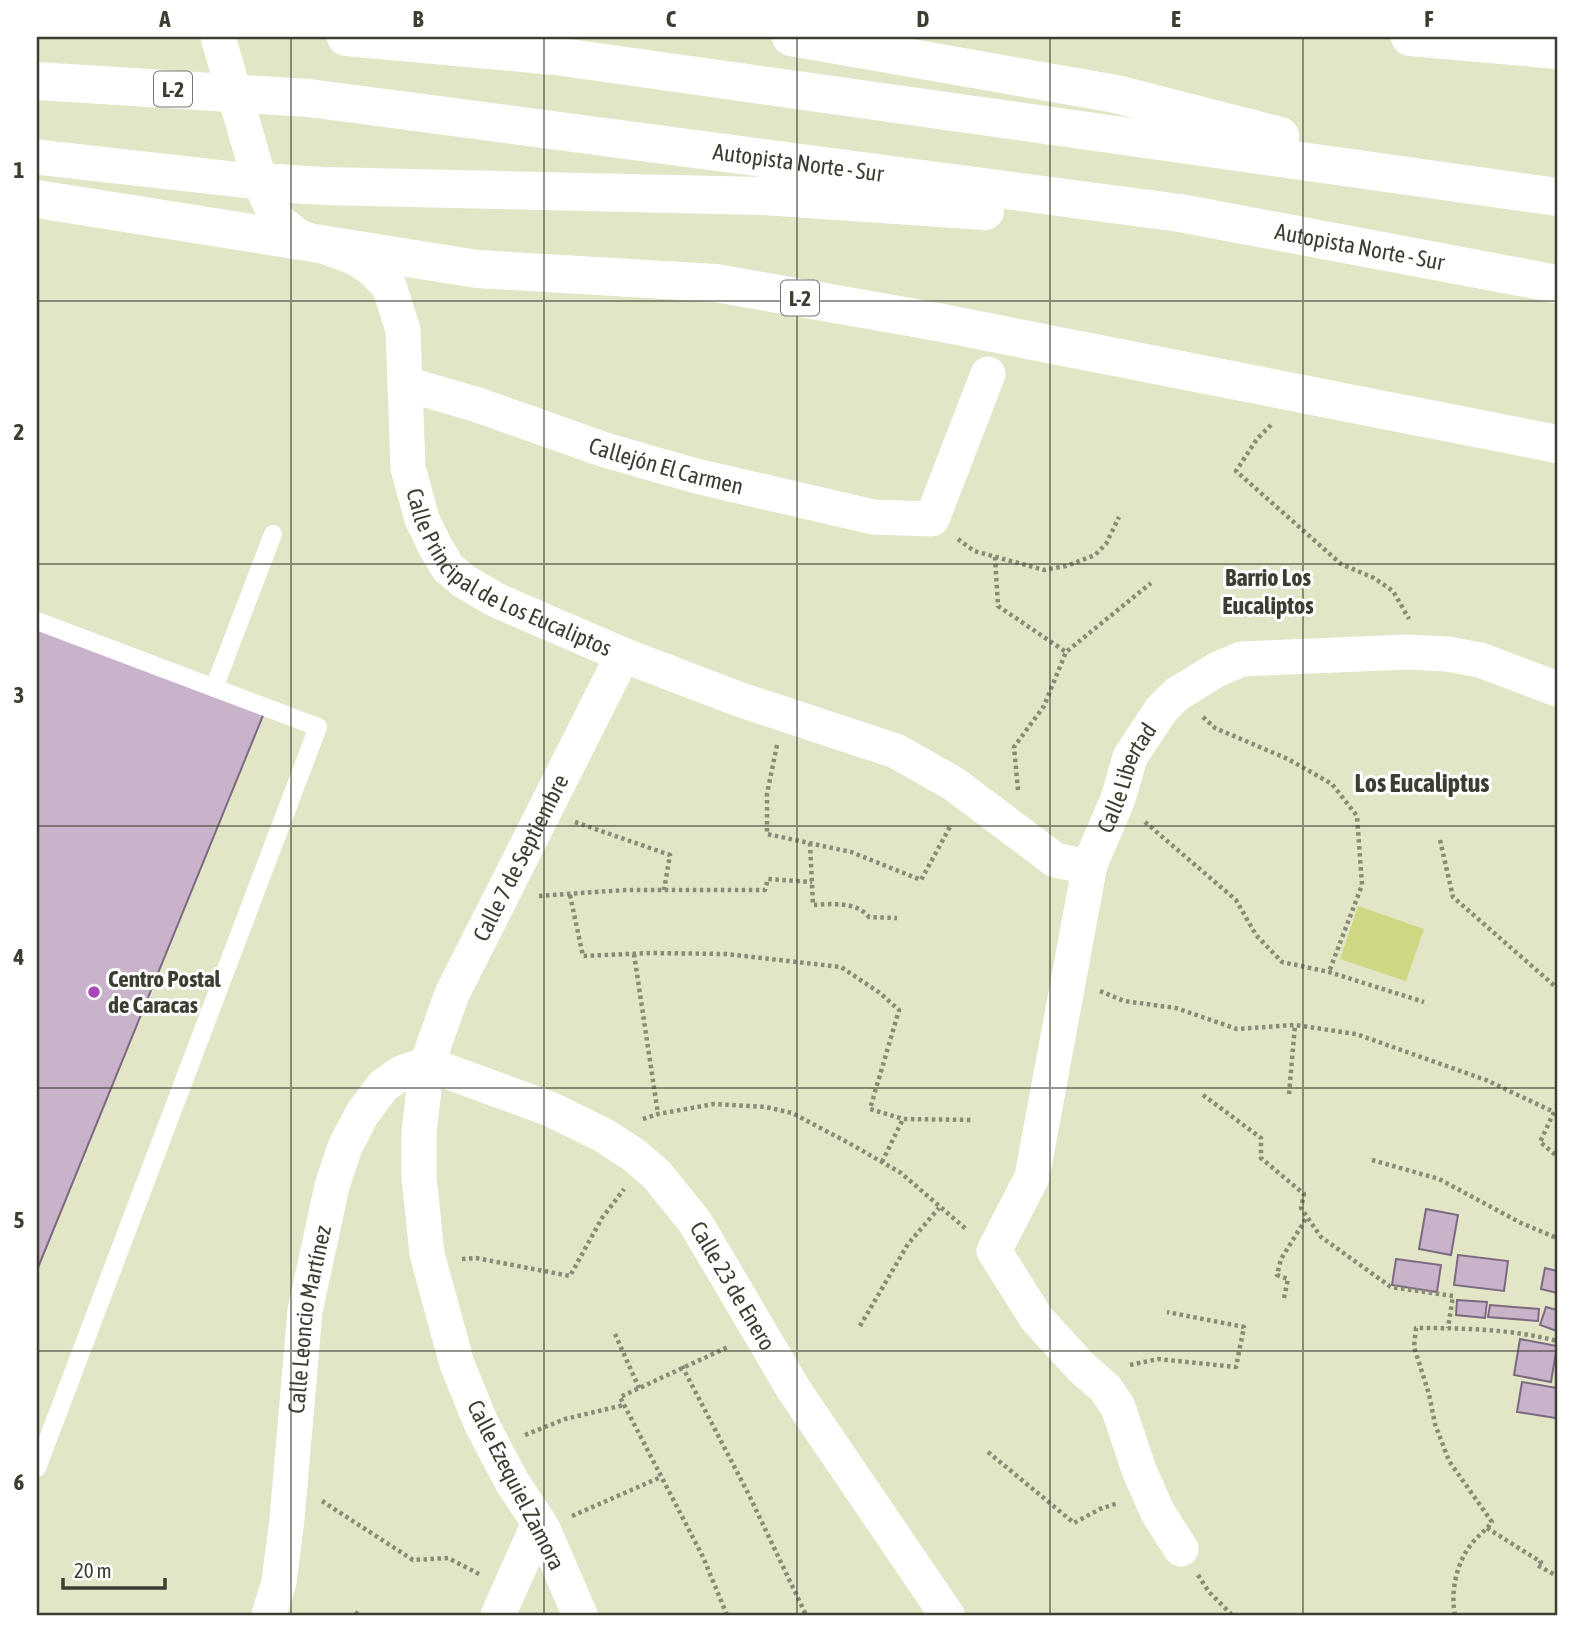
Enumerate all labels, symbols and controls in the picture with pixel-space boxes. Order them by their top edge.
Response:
text: A [158,6,171,32]
text: B [413,6,424,32]
text: C [666,6,677,32]
text: D [917,6,930,32]
text: E [1171,6,1181,32]
text: F [1424,6,1434,32]
road number: L-2 [154,72,192,106]
street label: Autopista Norte - Sur [711,138,886,187]
text: 1 [14,157,25,183]
street label: Autopista Norte - Sur [1273,218,1448,276]
road number: L-2 [781,280,819,316]
text: 2 [14,419,24,445]
street label: Callejón El Carmen [585,432,746,500]
street label: Calle Principal de Los Eucaliptos [401,485,615,661]
district label: Barrio Los Eucaliptos [1222,564,1314,619]
text: 3 [14,682,24,708]
street label: Calle Libertad [1092,718,1162,837]
district label: Los Eucaliptus [1355,768,1489,798]
street label: Calle 7 de Septiembre [468,770,574,946]
text: 4 [13,944,25,970]
place label: Centro Postal de Caracas [108,966,222,1018]
marker: Centro Postal de Caracas [86,984,102,1000]
text: 5 [14,1207,25,1233]
street label: Calle 23 de Enero [685,1217,781,1355]
street label: Calle Leoncio Martínez [283,1223,336,1415]
street label: Calle Ezequiel Zamora [462,1396,570,1574]
text: 6 [14,1469,25,1495]
scale bar [63,1547,164,1591]
text: 20 m [74,1558,112,1582]

